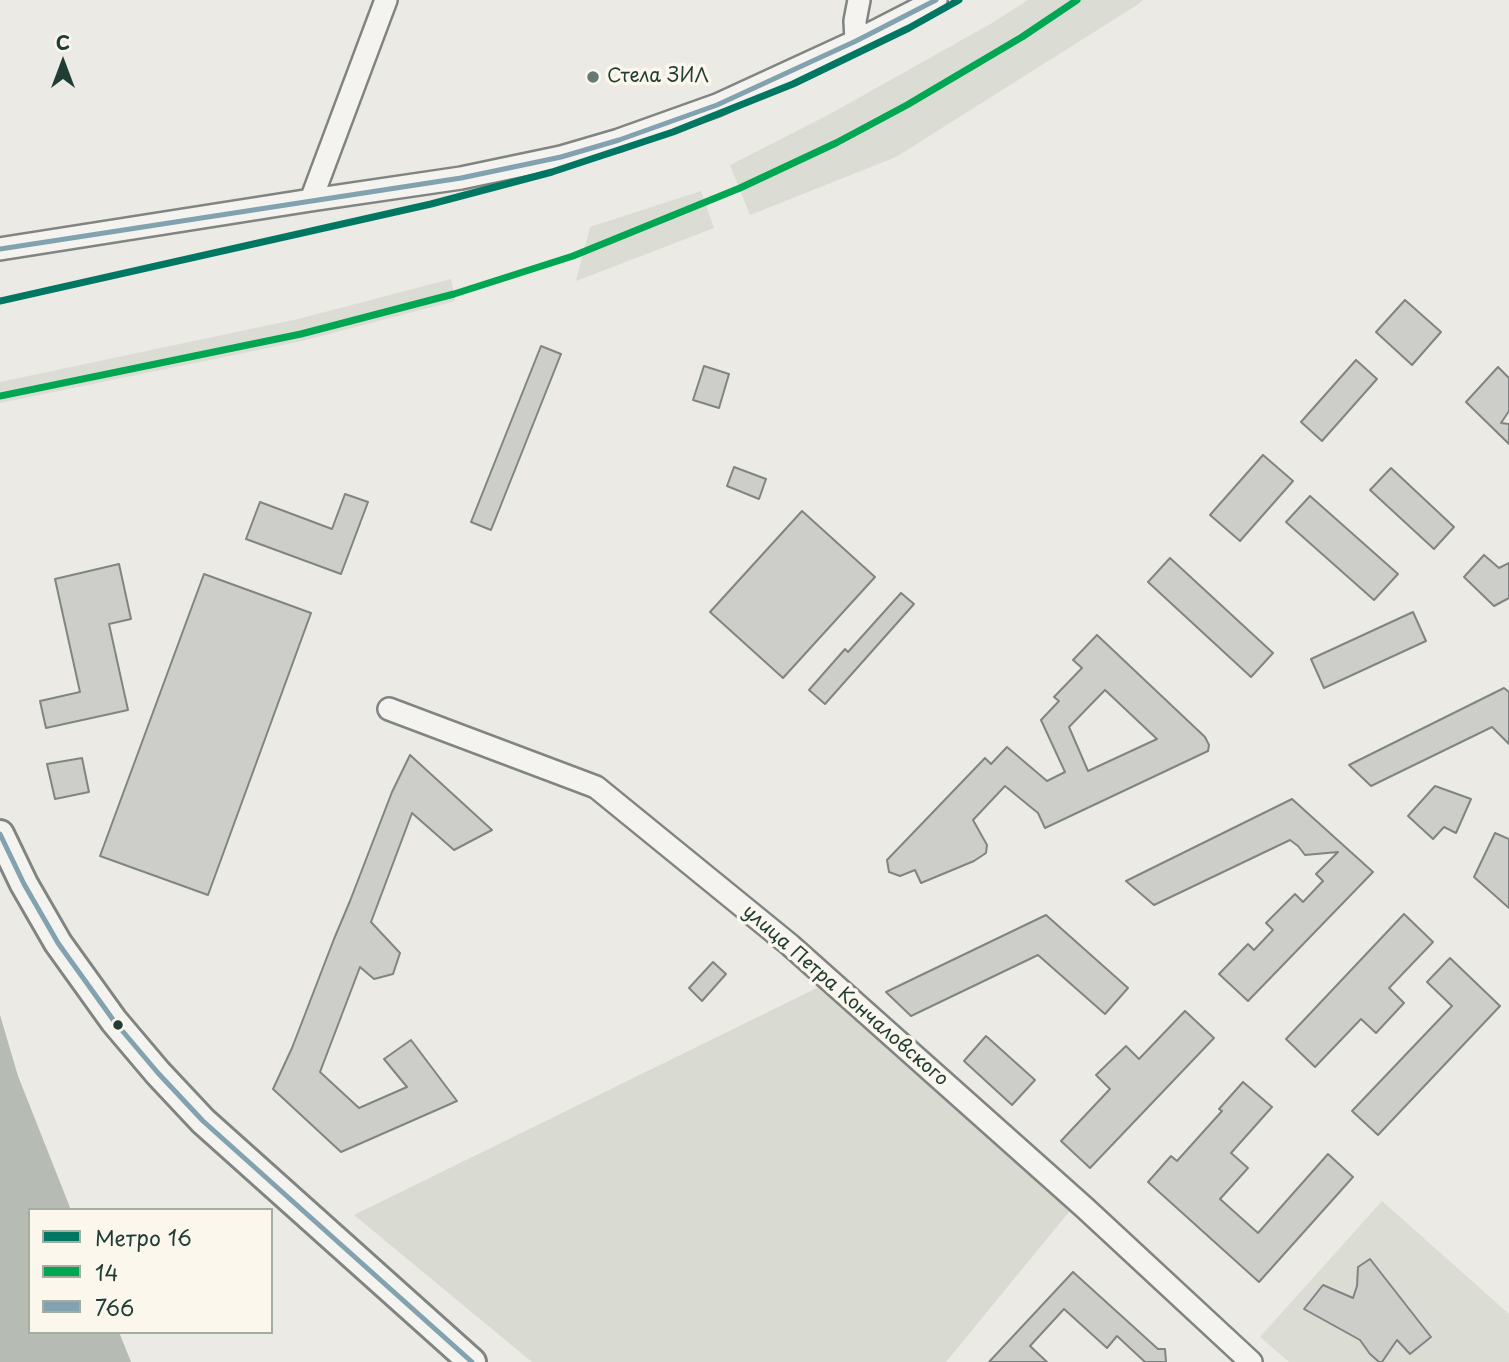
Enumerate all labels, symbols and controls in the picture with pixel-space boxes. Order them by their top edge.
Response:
north arrow [28,28,98,98]
text: С [56,28,70,56]
place label: Стела ЗИЛ [607,66,709,88]
marker: Стела ЗИЛ [585,69,601,85]
street label: улица Петра Кончаловского [738,901,952,1091]
unlabelled marker [111,1018,125,1032]
legend [28,1208,273,1334]
text: Метро 16 [95,1221,192,1253]
text: 14 [95,1256,118,1288]
text: 766 [95,1291,134,1323]

